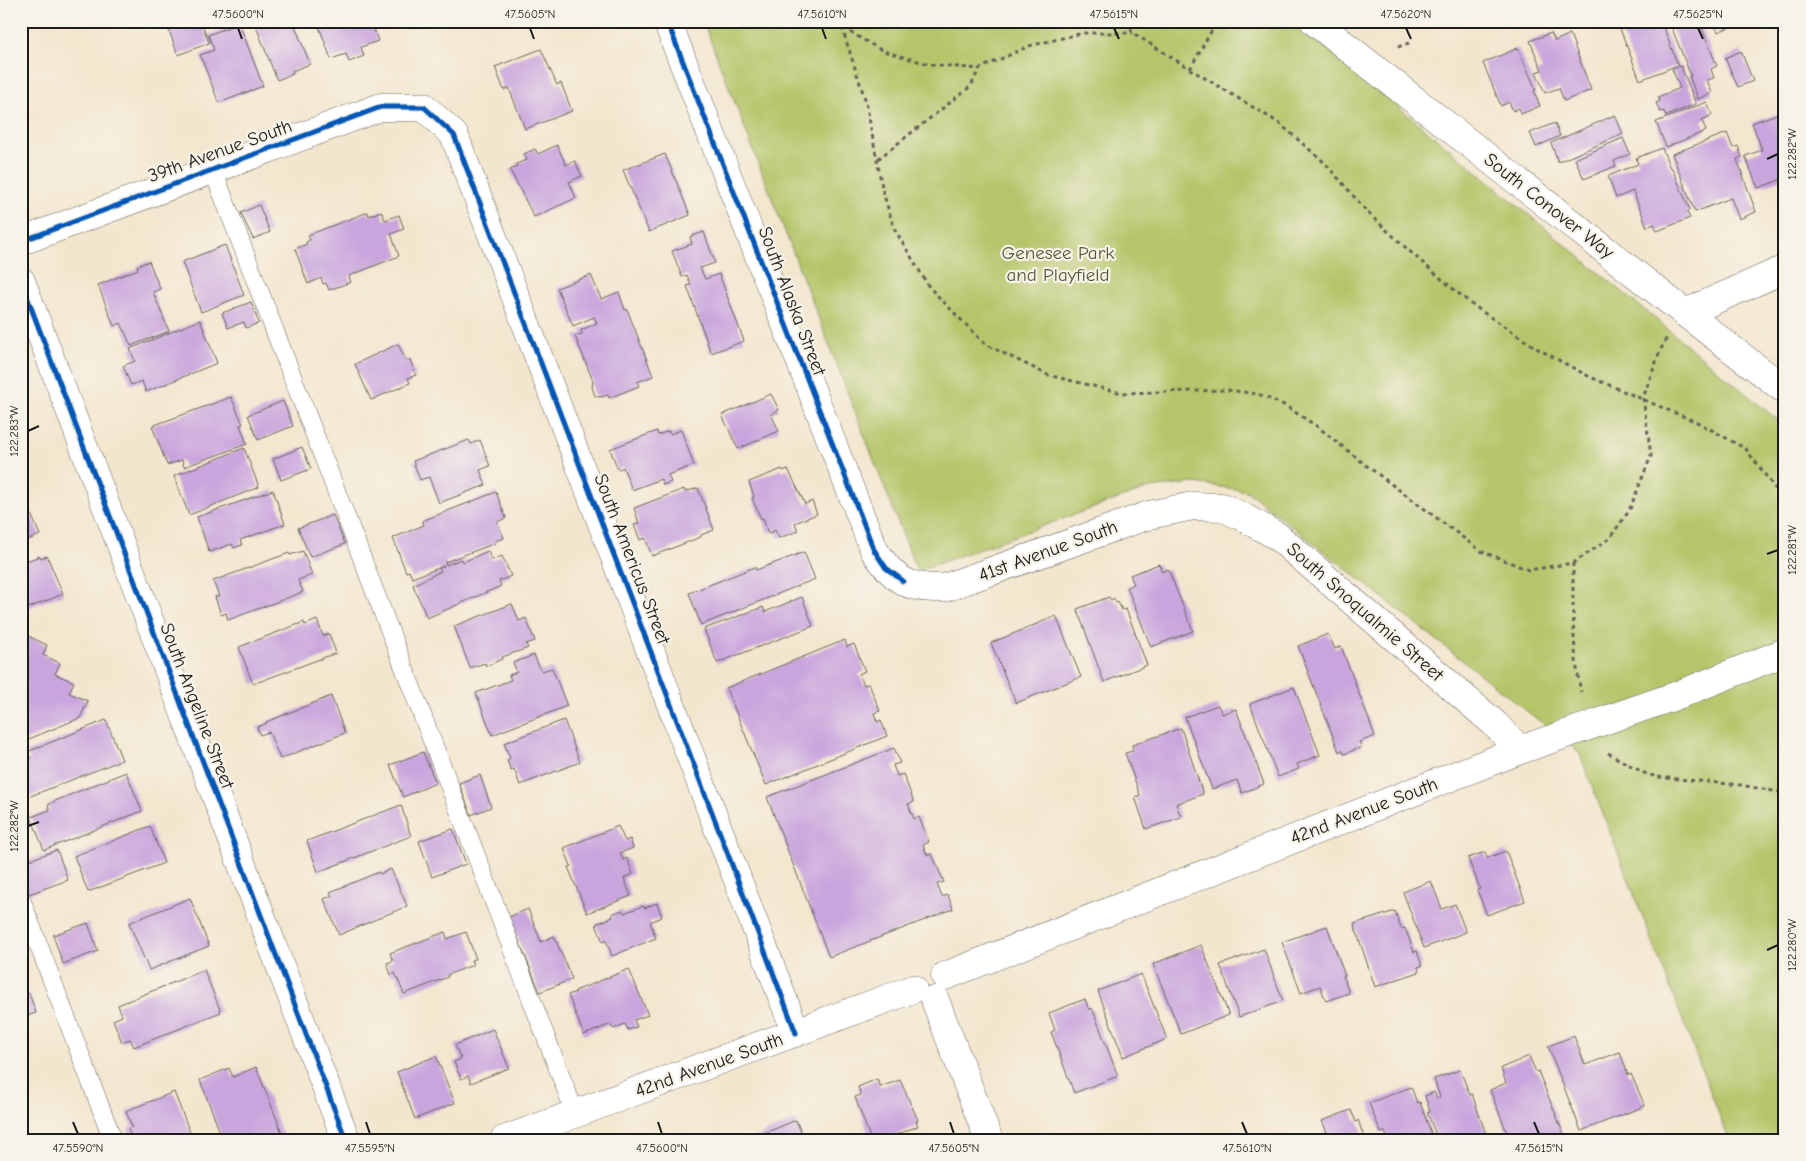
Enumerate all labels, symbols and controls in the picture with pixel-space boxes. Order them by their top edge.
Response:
text: 47.5600°N [212,7,264,21]
text: 47.5605°N [504,7,556,21]
text: 47.5610°N [797,7,847,21]
text: 47.5615°N [1090,7,1138,21]
text: 47.5620°N [1381,7,1431,21]
text: 47.5625°N [1673,7,1723,21]
street label: 39th Avenue South [145,115,295,187]
text: 122.282°W [1785,128,1799,180]
street label: South Conover Way [1480,148,1619,264]
street label: South Alaska Street [753,223,831,379]
park label: Genesee Park and Playfield [1002,242,1115,286]
text: 122.283°W [7,405,21,457]
street label: South Americus Street [589,471,675,648]
street label: 41st Avenue South [975,516,1121,586]
text: 122.281°W [1785,525,1799,575]
street label: South Snoqualmie Street [1282,538,1448,686]
street label: South Angeline Street [155,620,239,793]
street label: 42nd Avenue South [1287,773,1441,849]
text: 122.282°W [7,800,21,852]
text: 122.280°W [1785,918,1799,971]
street label: 42nd Avenue South [632,1028,786,1102]
text: 47.5590°N [53,1141,103,1155]
text: 47.5595°N [345,1141,395,1155]
text: 47.5600°N [636,1141,688,1155]
text: 47.5605°N [928,1141,980,1155]
text: 47.5610°N [1222,1141,1272,1155]
text: 47.5615°N [1515,1141,1563,1155]

